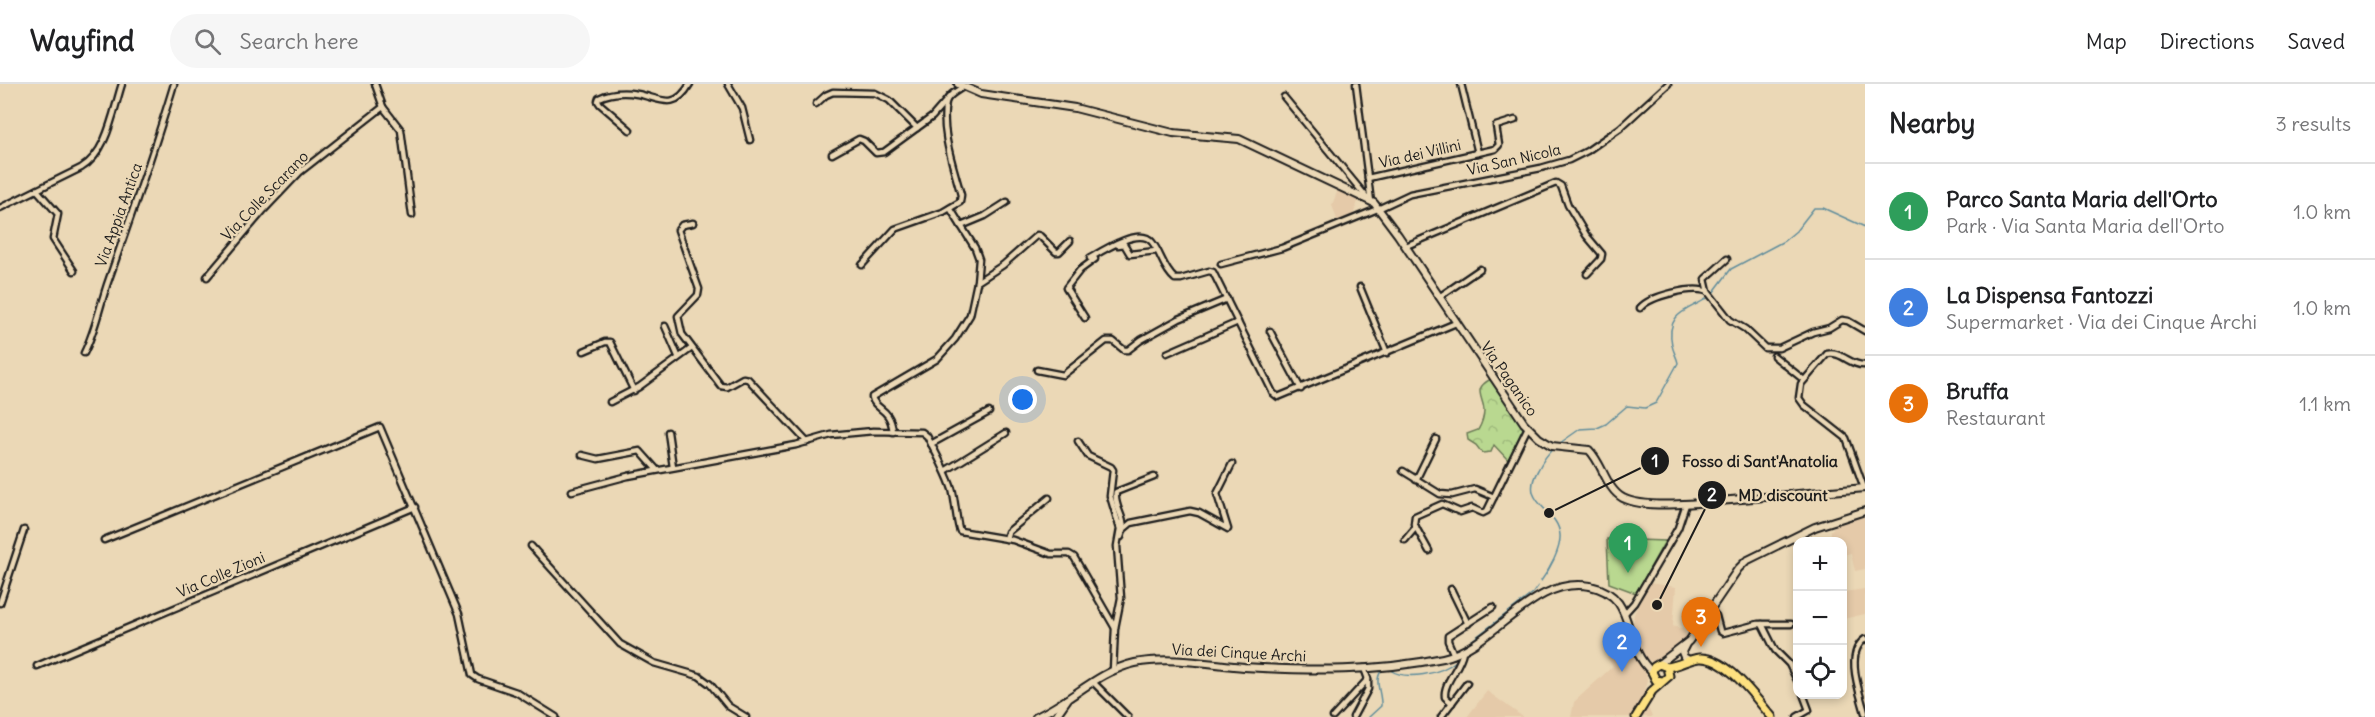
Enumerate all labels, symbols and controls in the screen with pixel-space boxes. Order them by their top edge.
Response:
search box [170,14,590,68]
text: Wayfind [30,23,134,59]
icon: search [191,25,224,58]
text: Search here [239,27,359,55]
text: Map [2086,28,2127,55]
text: Directions [2160,28,2254,55]
text: Saved [2287,28,2345,55]
text: Nearby [1889,107,1975,140]
text: 3 results [2275,111,2351,136]
street label: Via dei Villini [1377,135,1463,172]
street label: Via San Nicola [1465,139,1563,180]
street label: Via Colle Scarano [217,147,312,244]
street label: Via Appia Antica [91,160,146,270]
text: Parco Santa Maria dell'Orto [1946,185,2218,213]
text: 1 [1905,199,1912,224]
text: 1.0 km [2293,199,2351,224]
text: Park · Via Santa Maria dell'Orto [1946,213,2224,238]
text: La Dispensa Fantozzi [1946,281,2153,309]
text: 2 [1903,295,1914,320]
text: 1.0 km [2293,295,2351,320]
text: Supermarket · Via dei Cinque Archi [1946,309,2257,334]
street label: Via Paganico [1477,338,1542,420]
text: Bruffa [1946,377,2009,405]
your location [1008,385,1037,414]
text: 3 [1903,391,1914,416]
text: 1.1 km [2299,391,2351,416]
text: Restaurant [1946,405,2045,430]
callout: Fosso di Sant'Anatolia [1640,444,1850,478]
text: 1 [1651,449,1659,472]
text: Fosso di Sant'Anatolia [1682,451,1838,471]
callout: MD discount [1697,478,1840,512]
text: 2 [1707,483,1717,506]
text: MD discount [1738,485,1828,505]
pin: 1 [1608,524,1648,573]
map controls [1793,537,1847,699]
button: + [1793,537,1847,591]
street label: Via Colle Zioni [174,547,268,602]
button: − [1793,591,1847,645]
pin: 3 [1682,598,1720,647]
pin: 2 [1602,622,1642,672]
street label: Via dei Cinque Archi [1171,639,1307,666]
button: locate [1793,645,1847,699]

